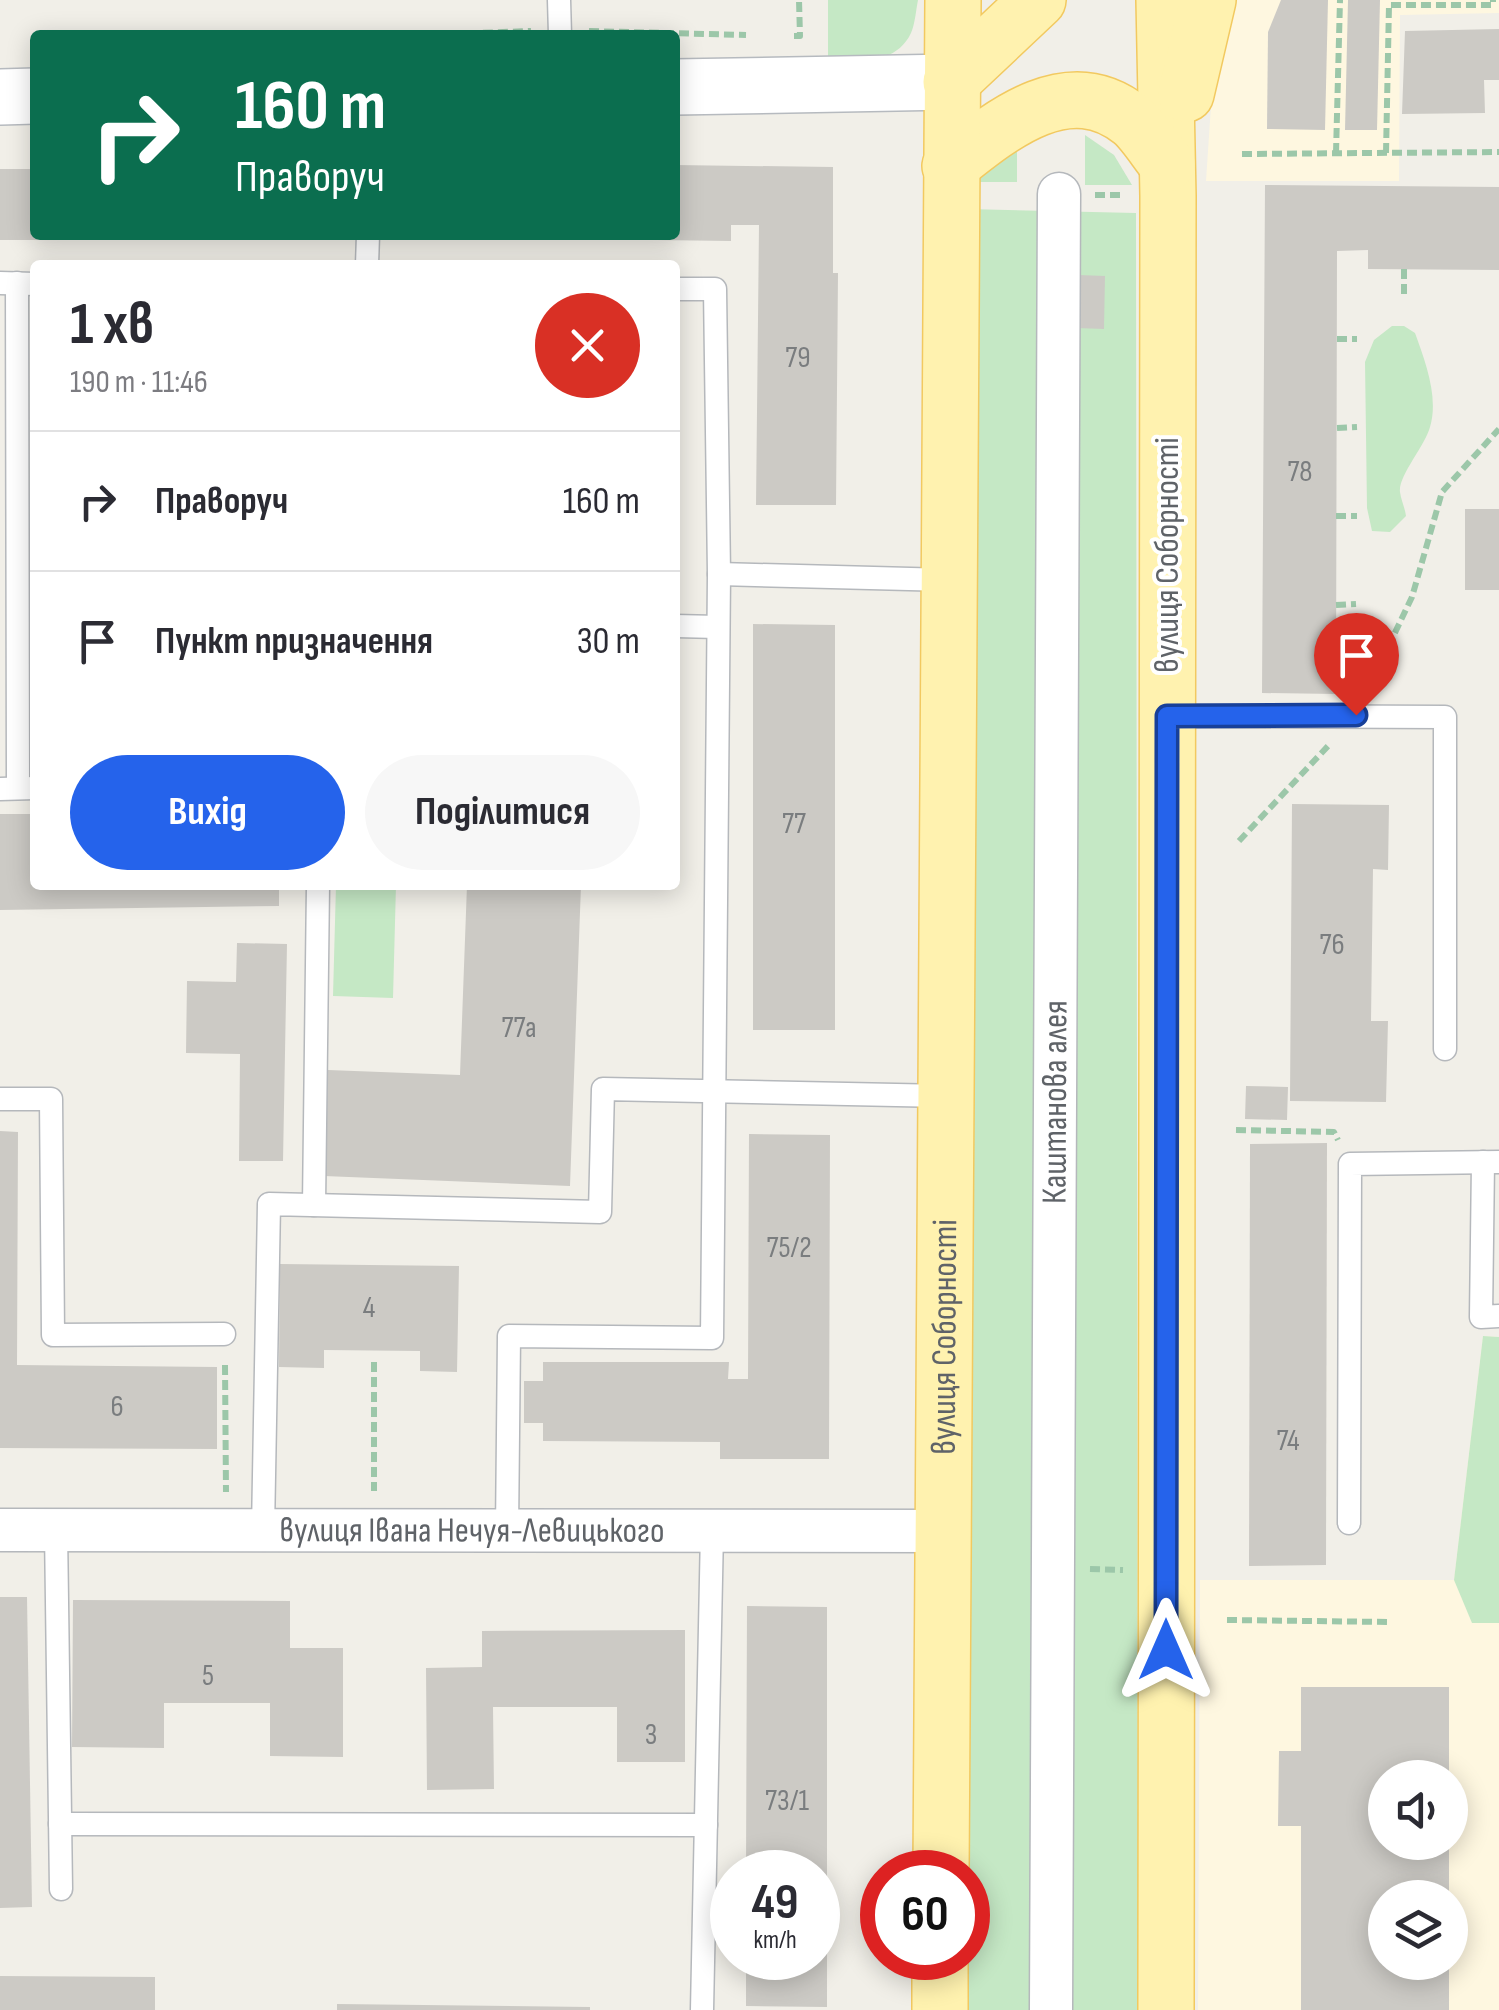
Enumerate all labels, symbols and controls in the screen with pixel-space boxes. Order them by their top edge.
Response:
text: 160 m [235,65,386,149]
icon: right [70,70,200,200]
text: Праворуч [235,150,385,205]
text: 1 хв [70,289,154,361]
button: close [535,293,640,398]
house number: 79 [785,340,811,376]
text: 190 m · 11:46 [70,363,208,402]
street label: вулиця Соборності [1146,437,1189,673]
house number: 78 [1287,454,1313,490]
icon: right [70,474,125,529]
text: Праворуч [155,479,288,524]
text: 160 m [563,479,640,524]
pin [1314,613,1399,716]
icon: arrive [70,614,125,669]
text: Пункт призначення [155,619,433,664]
text: 30 m [577,619,640,664]
icon: arrive [1329,628,1384,683]
button: Вихід [70,755,345,870]
button: Поділитися [365,755,640,870]
house number: 77 [782,806,806,842]
house number: 76 [1319,927,1345,963]
street label: Каштанова алея [1033,1000,1077,1204]
house number: 77а [501,1010,537,1046]
street label: вулиця Соборності [922,1219,967,1455]
house number: 75/2 [766,1230,812,1266]
house number: 4 [363,1290,375,1326]
house number: 6 [110,1389,124,1425]
house number: 74 [1277,1423,1299,1459]
street label: вулиця Івана Нечуя-Левицького [280,1509,664,1552]
position arrow [1114,1598,1218,1702]
house number: 5 [202,1658,214,1694]
house number: 3 [645,1717,657,1753]
map controls [1368,1760,1468,1980]
button: sound [1368,1760,1468,1860]
house number: 73/1 [765,1783,809,1819]
speed limit sign: 60 [860,1850,990,1980]
text: 49 [751,1873,799,1933]
button: layers [1368,1880,1468,1980]
text: km/h [753,1925,797,1956]

